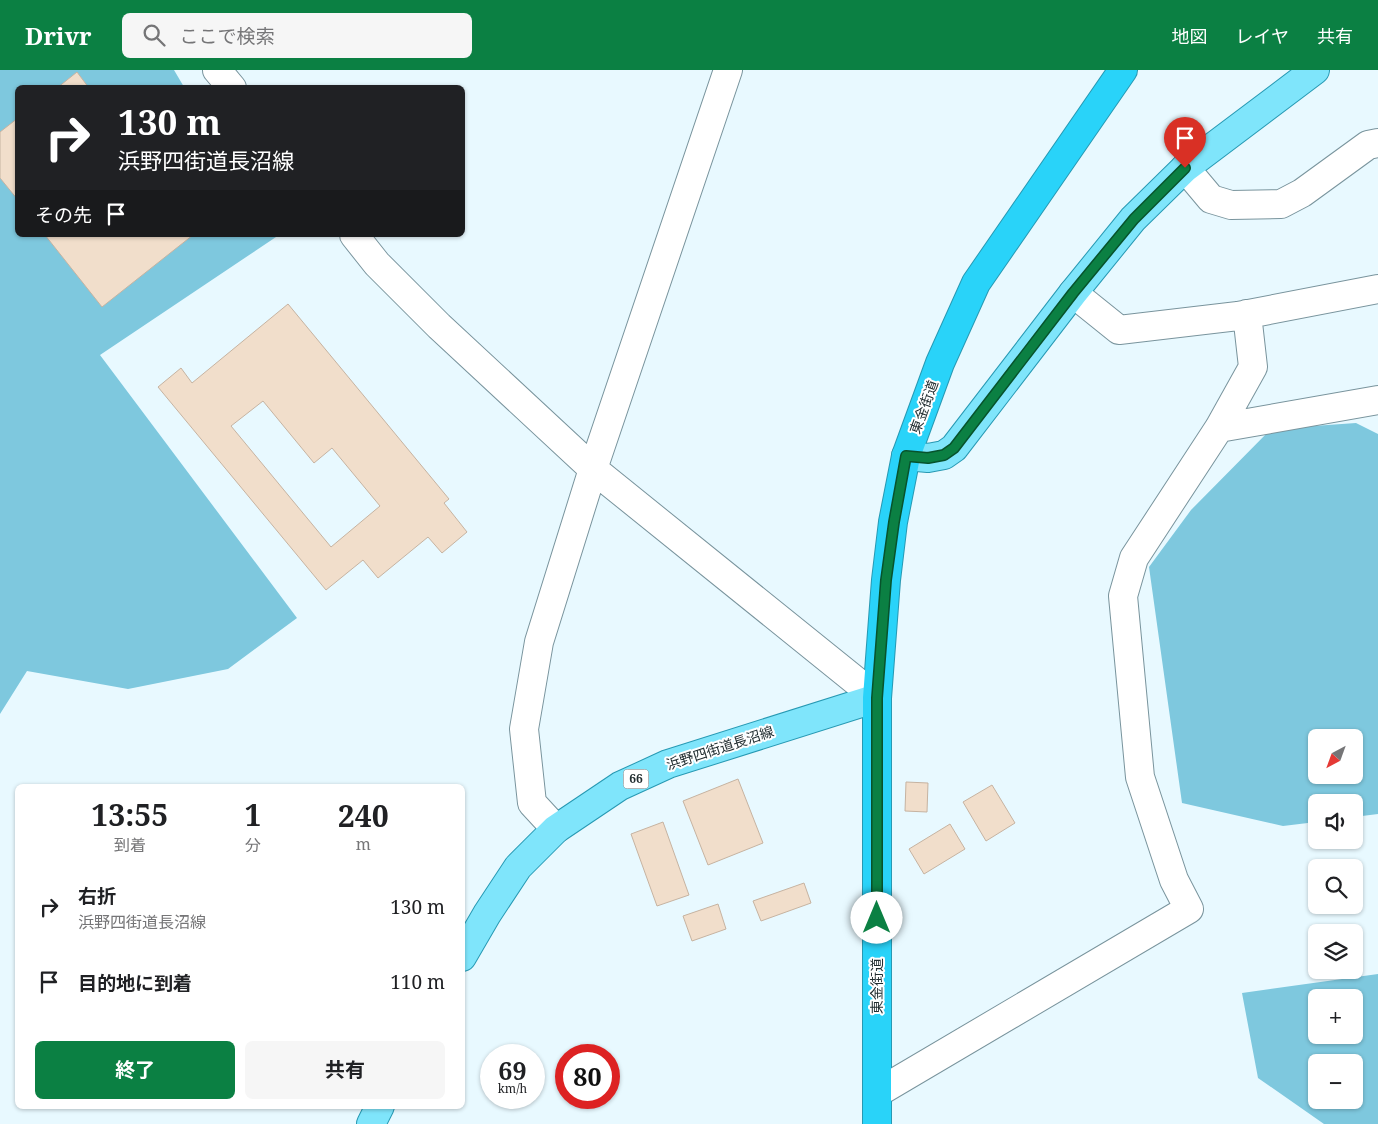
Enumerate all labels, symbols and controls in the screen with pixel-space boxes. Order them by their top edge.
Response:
search box [122,13,472,58]
text: Drivr [25,19,92,52]
icon: search [140,21,168,49]
text: ここで検索 [180,23,275,49]
text: 地図 [1172,24,1208,48]
text: レイヤ [1236,24,1289,48]
text: 共有 [1317,24,1353,48]
text: 130 m [118,98,221,145]
icon: right [35,105,100,170]
pin [1164,117,1206,168]
icon: arrive [1171,124,1199,152]
text: 浜野四街道長沼線 [118,145,294,175]
icon: arrive [102,200,130,228]
text: その先 [35,202,92,228]
street label: 東金街道 [905,377,942,436]
street label: 浜野四街道長沼線 [664,721,776,774]
north arrow [1308,729,1362,784]
map controls [1308,729,1363,1109]
road number: 66 [624,770,648,789]
text: 13:55 [91,794,168,835]
text: 1 [245,794,262,835]
button: sound [1308,794,1363,849]
text: 240 [338,795,389,836]
text: m [356,833,371,855]
text: 到着 [114,834,146,856]
text: 分 [245,834,261,856]
button: search [1308,859,1363,914]
text: 右折 [78,883,116,909]
position arrow [850,891,902,943]
icon: right [35,893,63,921]
text: 130 m [390,894,445,920]
text: 浜野四街道長沼線 [78,911,206,933]
button: layers [1308,924,1363,979]
street label: 東金街道 [867,958,886,1014]
icon: arrive [35,968,63,996]
text: 110 m [390,969,445,995]
text: 目的地に到着 [78,970,192,996]
button: + [1308,989,1363,1044]
button: 終了 [35,1041,235,1099]
button: 共有 [245,1041,445,1099]
speed limit sign: 80 [555,1044,620,1109]
text: 69 [498,1053,527,1087]
button: − [1308,1054,1363,1109]
text: km/h [498,1080,527,1097]

